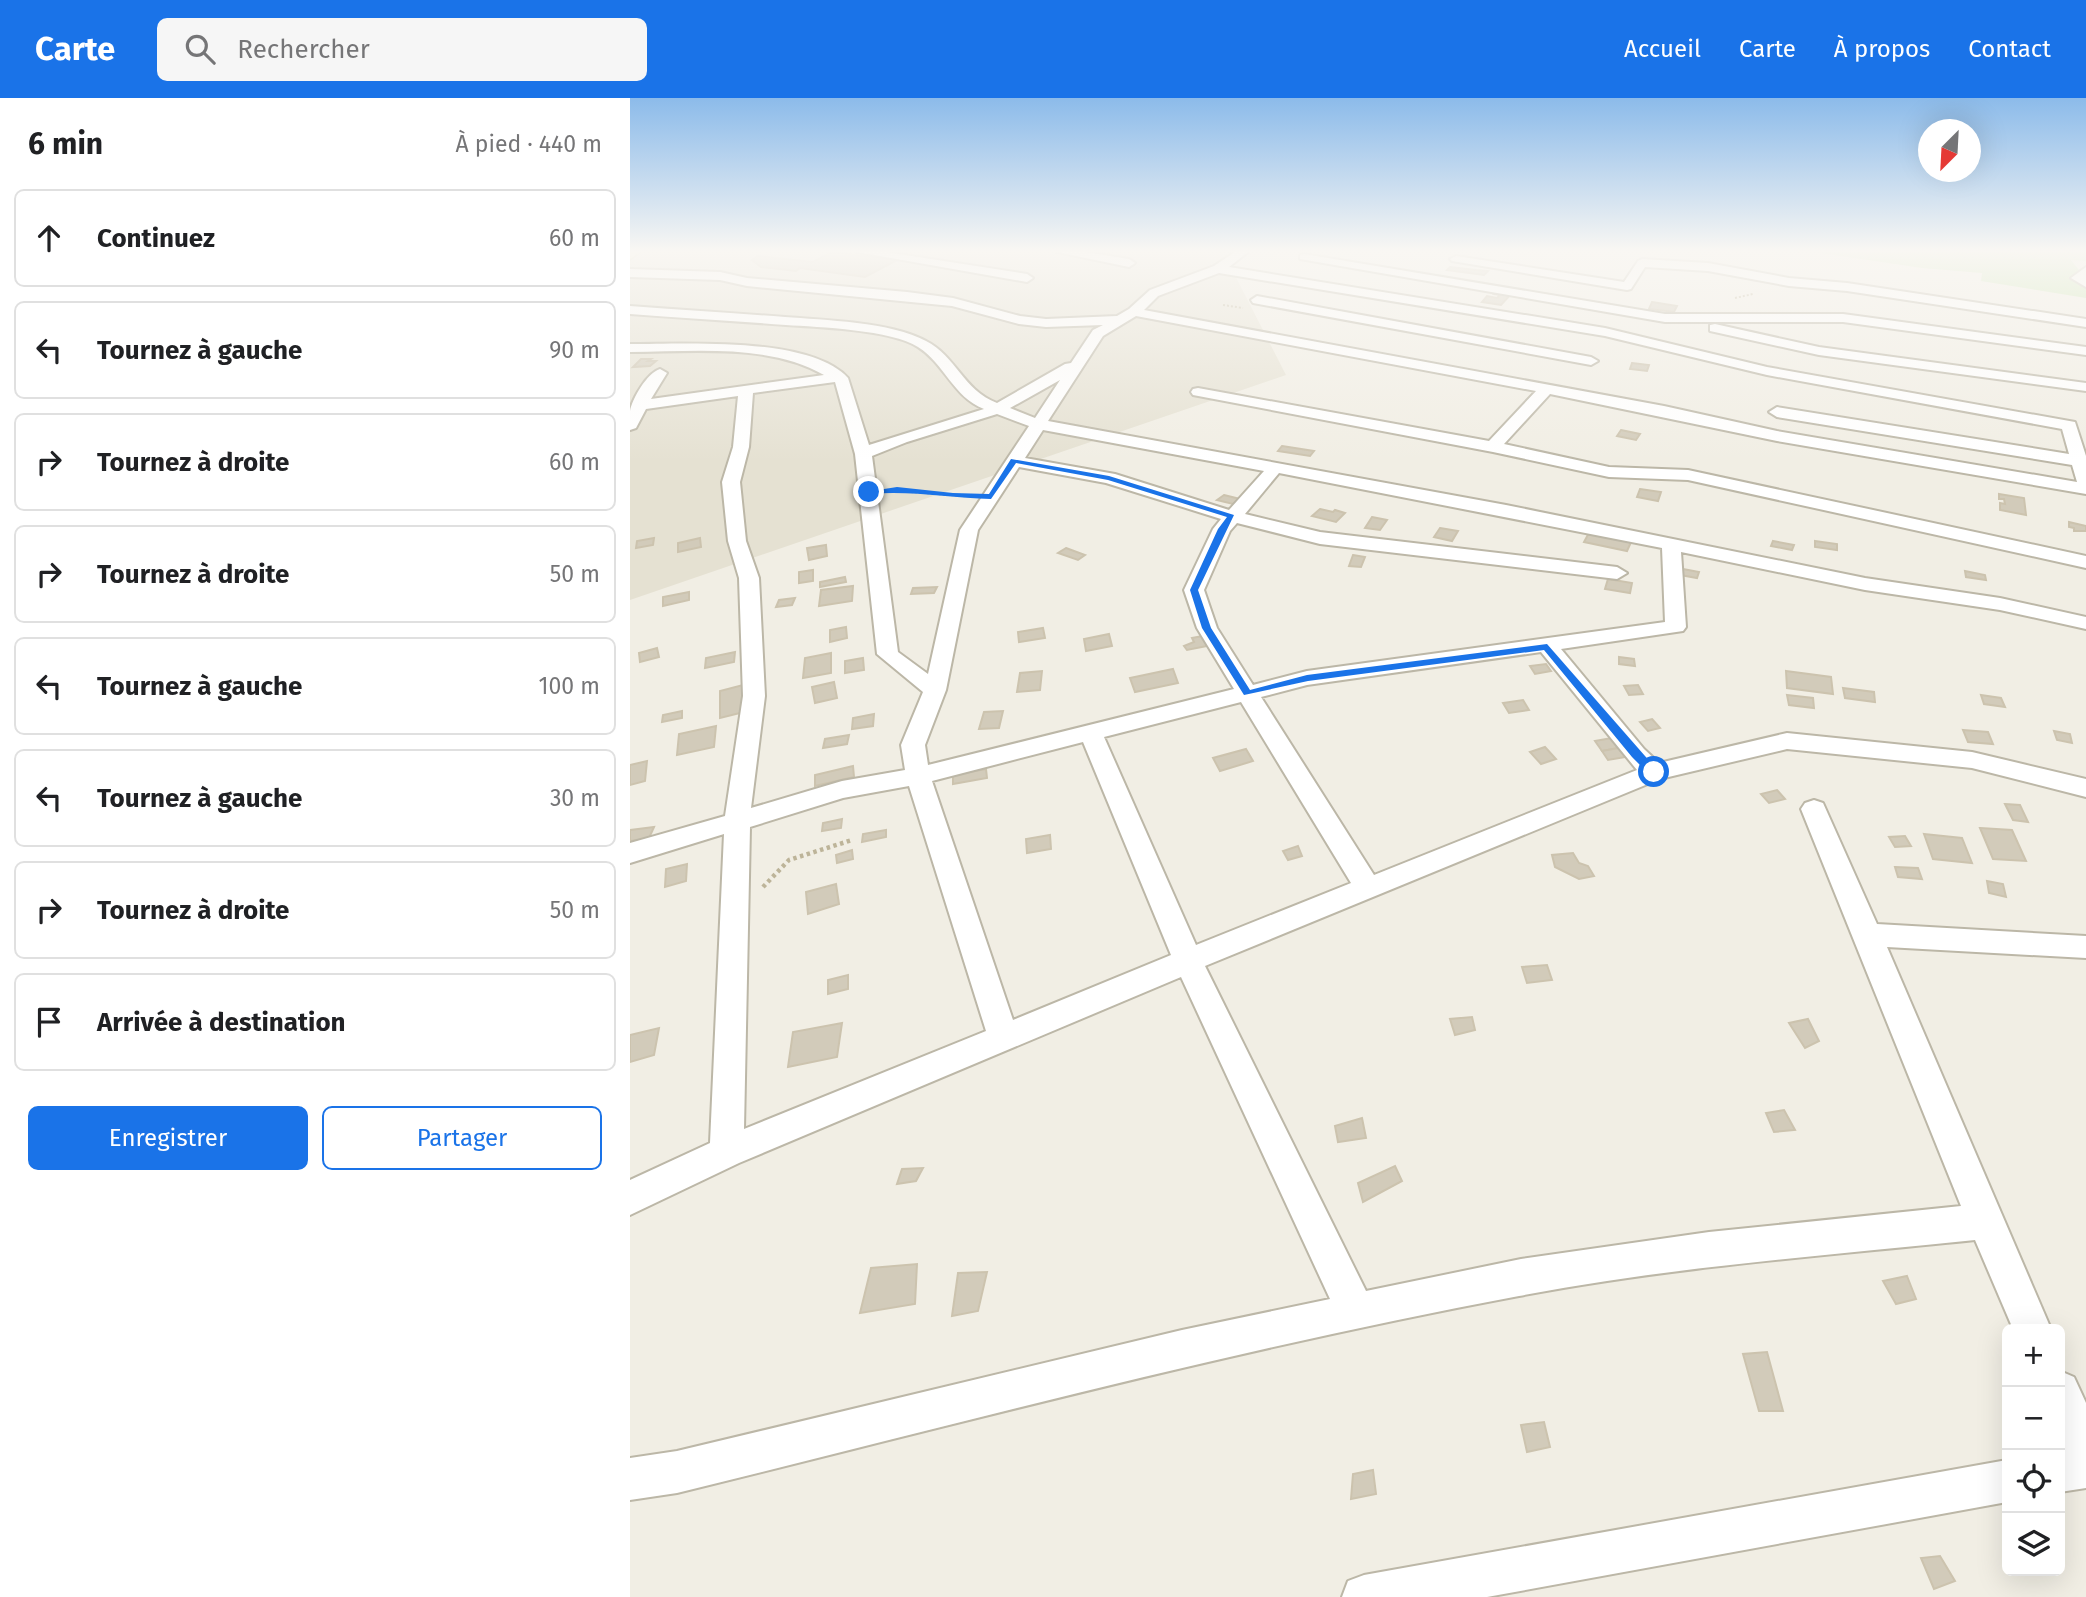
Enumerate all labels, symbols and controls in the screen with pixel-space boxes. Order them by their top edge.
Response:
search box [157,18,647,81]
text: Carte [35,29,115,69]
icon: search [181,30,219,68]
text: Rechercher [237,34,370,65]
text: Accueil [1624,35,1701,63]
text: Carte [1739,35,1796,63]
text: À propos [1834,35,1930,63]
text: Contact [1968,35,2051,63]
north arrow [1918,119,1981,182]
text: 6 min [28,126,103,162]
text: À pied · 440 m [455,130,602,158]
icon: ahead [30,219,68,257]
text: Continuez [97,223,215,254]
text: 60 m [549,224,600,252]
icon: left [30,331,68,369]
text: Tournez à gauche [97,335,302,366]
text: 90 m [549,336,600,364]
icon: right [30,443,68,481]
text: Tournez à droite [97,447,289,478]
text: 60 m [549,448,600,476]
route end [853,476,884,507]
icon: right [30,555,68,593]
text: Tournez à droite [97,559,289,590]
text: 50 m [550,560,600,588]
icon: left [30,667,68,705]
text: Tournez à gauche [97,671,302,702]
text: 100 m [539,672,600,700]
route start [1638,756,1669,787]
icon: left [30,779,68,817]
text: Tournez à gauche [97,783,302,814]
text: 30 m [550,784,600,812]
icon: right [30,891,68,929]
text: Tournez à droite [97,895,289,926]
text: 50 m [550,896,600,924]
icon: arrive [30,1003,68,1041]
text: Arrivée à destination [97,1007,346,1038]
button: Enregistrer [28,1106,308,1170]
button: Partager [322,1106,602,1170]
map controls [2002,1324,2065,1576]
button: + [2002,1324,2065,1387]
button: − [2002,1387,2065,1450]
button: locate [2002,1450,2065,1513]
button: layers [2002,1513,2065,1576]

